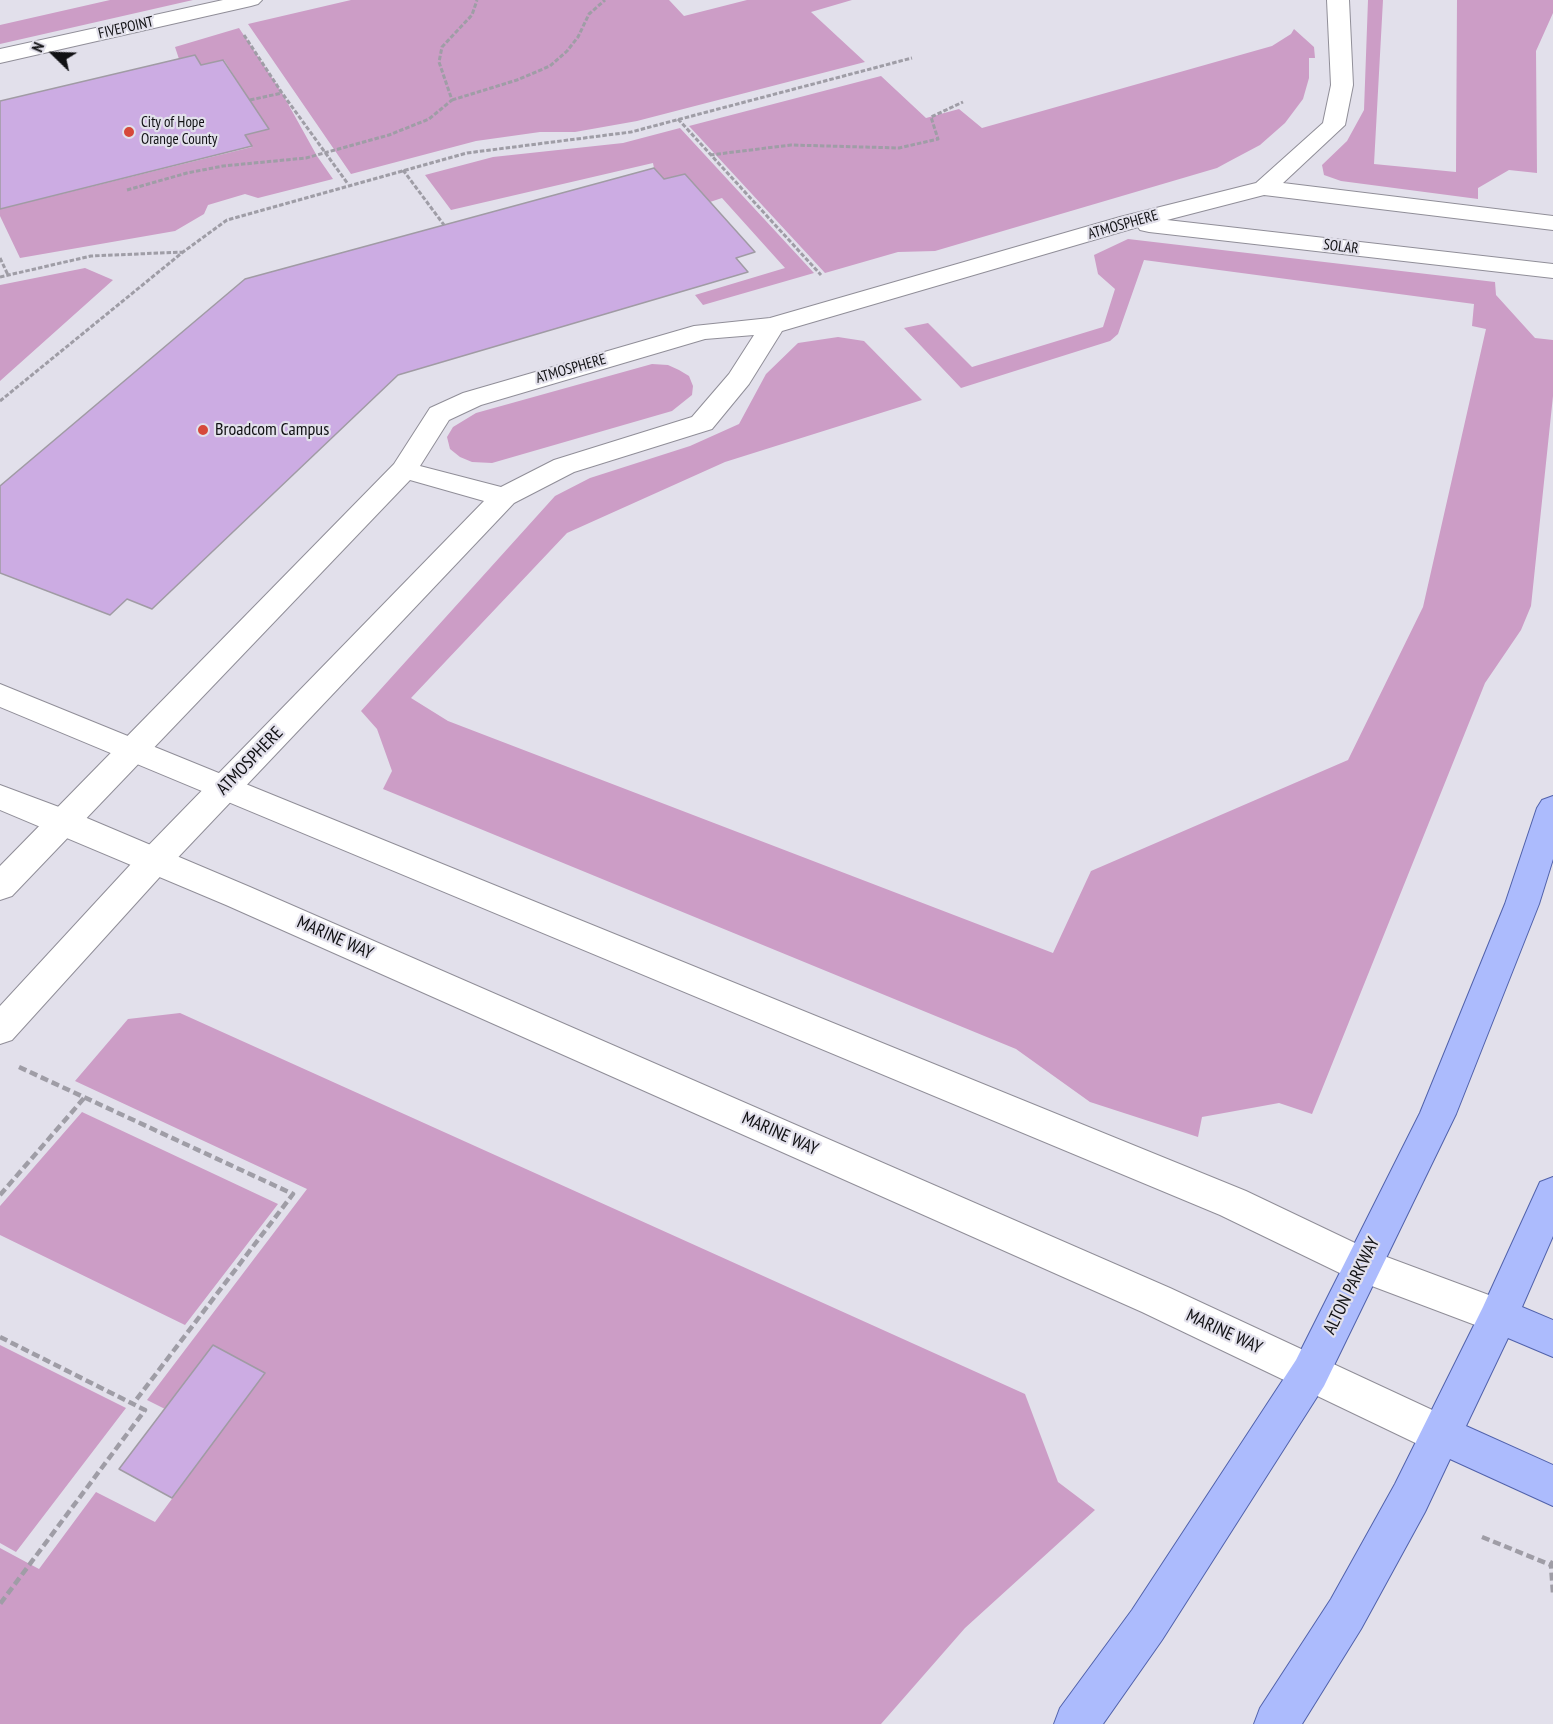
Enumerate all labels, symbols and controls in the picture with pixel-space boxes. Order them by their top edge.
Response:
street label: FIVEPOINT [97,13,155,43]
north arrow [24,24,84,84]
text: N [27,39,48,55]
place label: City of Hope Orange County [141,114,217,149]
marker: City of Hope Orange County [122,125,136,139]
street label: ATMOSPHERE [1086,206,1160,244]
street label: SOLAR [1322,236,1360,258]
street label: ATMOSPHERE [534,350,608,388]
place label: Broadcom Campus [215,419,329,441]
marker: Broadcom Campus [196,423,210,437]
street label: ATMOSPHERE [212,722,288,800]
street label: MARINE WAY [293,912,377,964]
street label: MARINE WAY [738,1108,822,1160]
street label: ALTON PARKWAY [1319,1234,1385,1338]
street label: MARINE WAY [1183,1305,1265,1359]

